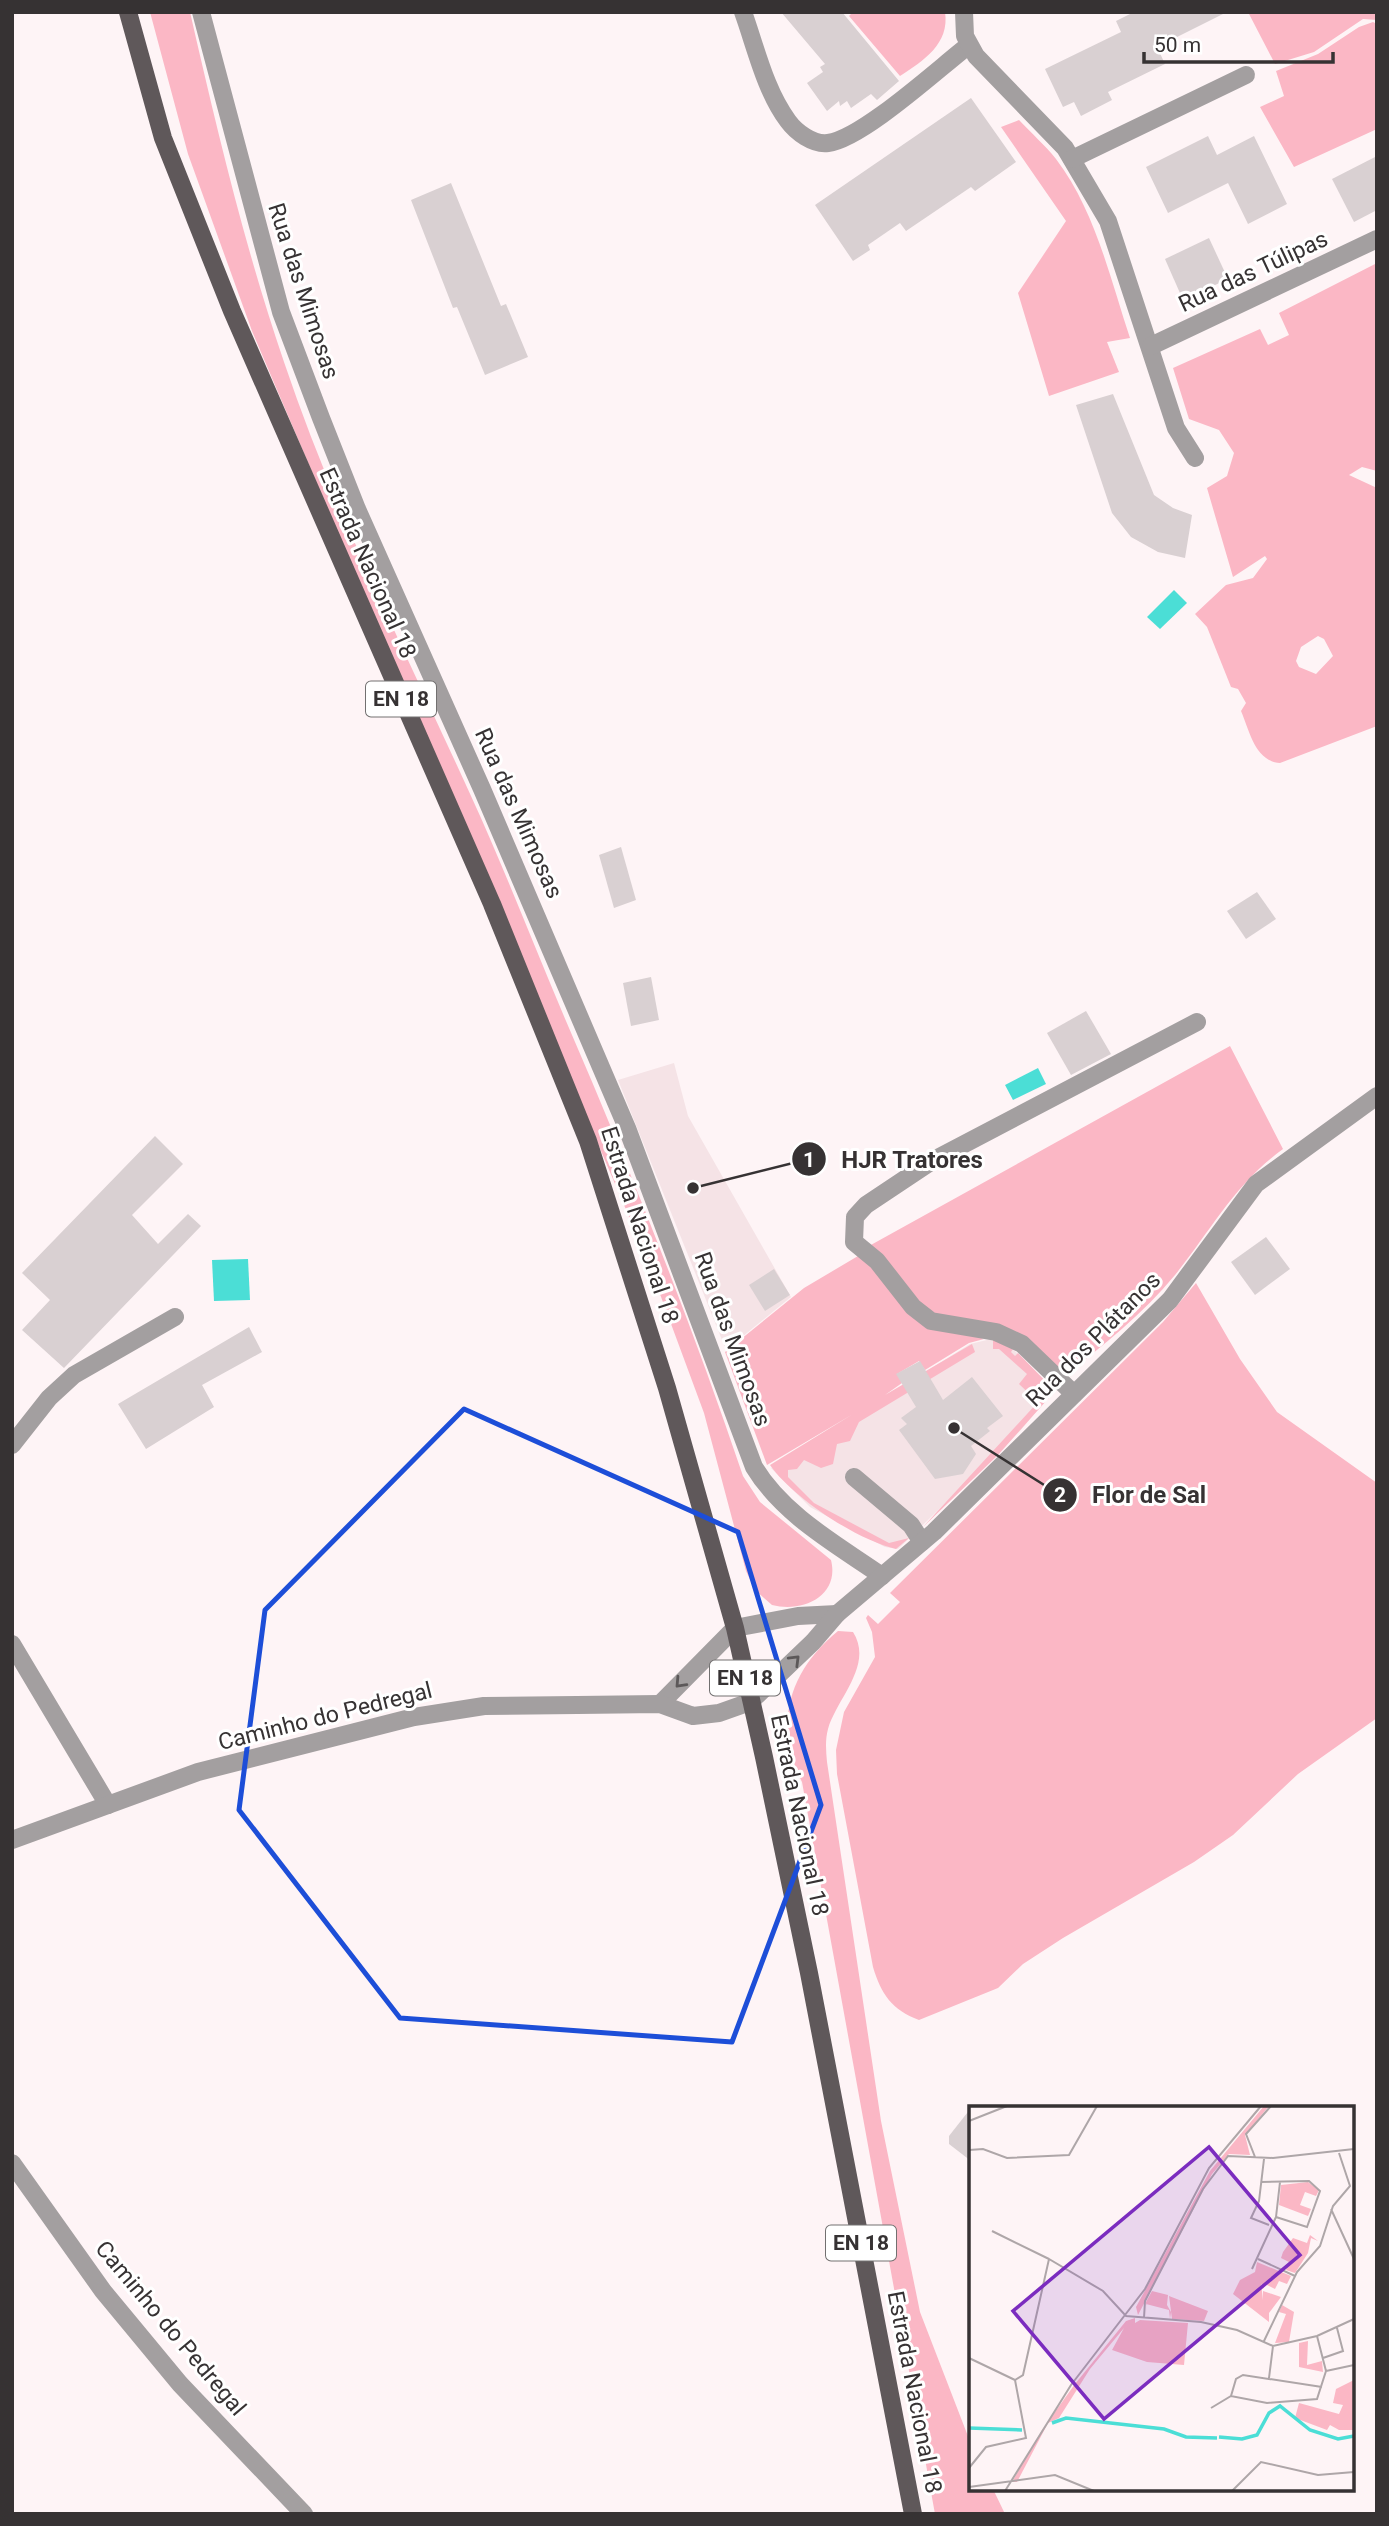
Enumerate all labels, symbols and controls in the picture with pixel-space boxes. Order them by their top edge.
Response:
scale bar [1144,21,1333,65]
text: 50 m [1154,33,1201,57]
street label: Rua das Mimosas [262,200,345,383]
street label: Rua das Túlipas [1174,225,1332,318]
street label: Estrada Nacional 18 [313,464,422,663]
road number: EN 18 [366,682,436,716]
street label: Rua das Mimosas [469,724,568,902]
street label: Estrada Nacional 18 [595,1123,684,1327]
callout: HJR Tratores [792,1137,997,1182]
text: HJR Tratores [841,1146,983,1174]
text: 1 [803,1148,815,1172]
street label: Rua das Mimosas [688,1248,777,1430]
street label: Rua dos Plátanos [1020,1266,1166,1412]
callout: Flor de Sal [1043,1472,1220,1517]
text: Flor de Sal [1092,1481,1206,1509]
text: 2 [1054,1483,1066,1507]
one-way arrow [787,1655,800,1668]
road number: EN 18 [710,1660,780,1696]
one-way arrow [675,1675,688,1688]
street label: Caminho do Pedregal [215,1677,435,1756]
street label: Estrada Nacional 18 [765,1712,834,1918]
inset map [969,2106,1354,2491]
road number: EN 18 [826,2226,896,2260]
street label: Caminho do Pedregal [90,2236,252,2421]
street label: Estrada Nacional 18 [882,2289,947,2496]

